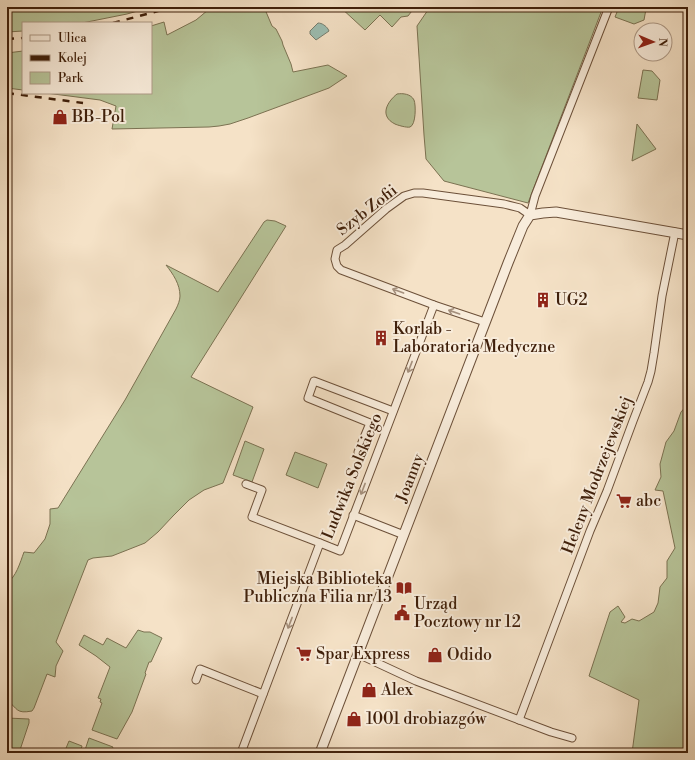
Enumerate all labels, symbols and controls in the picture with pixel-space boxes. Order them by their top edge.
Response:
legend [22,22,152,94]
north arrow [633,22,673,62]
text: Ulica [58,31,87,46]
text: N [655,38,669,47]
text: Kolej [58,51,87,66]
text: Park [58,71,84,86]
place label: BB-Pol [71,107,125,127]
shop icon: BB-Pol [51,108,69,126]
street label: Szyb Zofii [333,180,401,240]
one-way arrow [392,287,404,295]
place label: UG2 [555,290,588,310]
building icon: UG2 [534,291,552,309]
one-way arrow [448,307,460,315]
place label: Korlab - Laboratoria Medyczne [393,319,555,357]
building icon: Korlab - Laboratoria Medyczne [372,329,390,347]
one-way arrow [405,361,413,373]
street label: Heleny Modrzejewskiej [558,393,636,557]
street label: Ludwika Solskiego [318,410,386,542]
street label: Joanny [391,451,428,506]
one-way arrow [359,482,367,494]
place label: abc [636,491,661,511]
supermarket icon: abc [615,492,633,510]
place label: Miejska Biblioteka Publiczna Filia nr 13 [243,569,393,607]
library icon: Miejska Biblioteka Publiczna Filia nr 13 [395,579,413,597]
place label: Urząd Pocztowy nr 12 [414,594,521,632]
public building icon: Urząd Pocztowy nr 12 [393,604,411,622]
one-way arrow [286,616,294,628]
place label: Spar Express [316,644,410,664]
supermarket icon: Spar Express [295,645,313,663]
place label: Odido [447,645,492,665]
shop icon: Odido [426,646,444,664]
place label: Alex [380,680,414,700]
shop icon: Alex [360,681,378,699]
place label: 1001 drobiazgów [366,709,487,729]
shop icon: 1001 drobiazgów [345,710,363,728]

